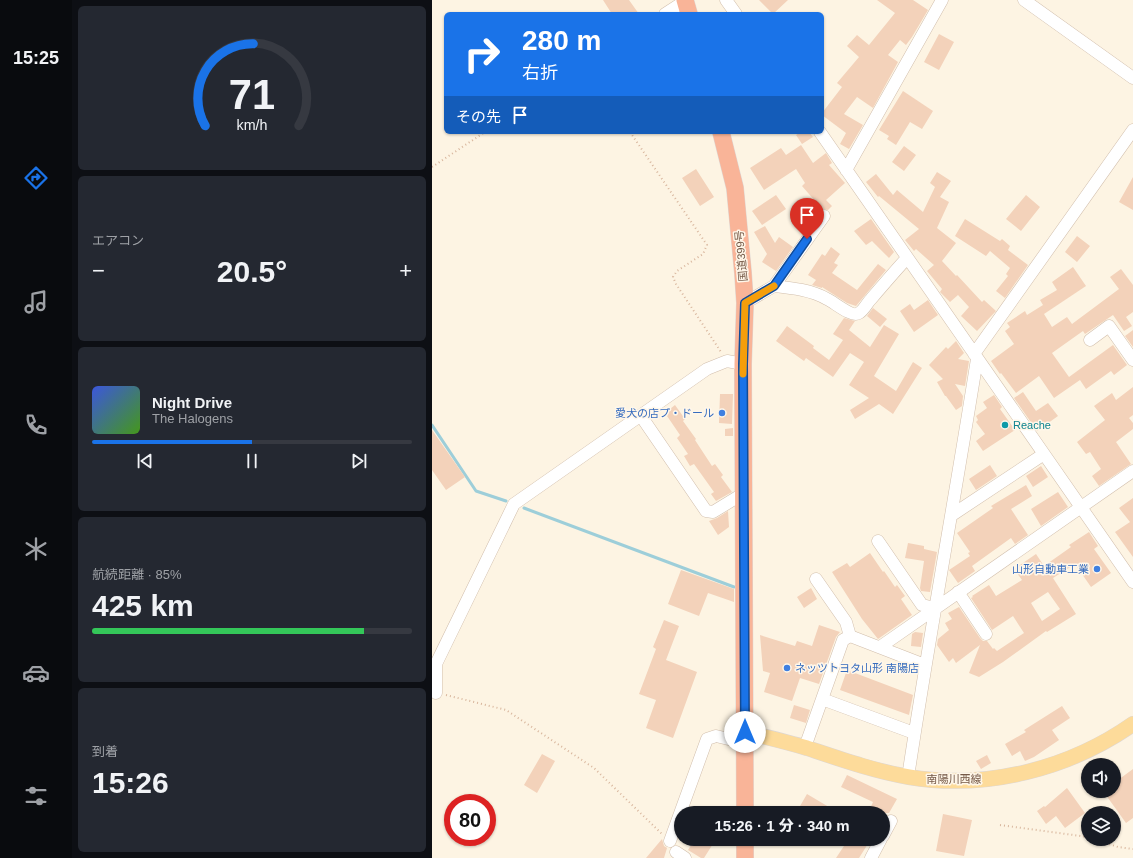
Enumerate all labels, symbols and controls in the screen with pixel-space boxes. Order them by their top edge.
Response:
text: 280 m [522,25,601,56]
icon: right [456,28,508,80]
text: 15:25 [13,48,59,68]
text: 右折 [522,63,558,83]
text: 71 [229,71,275,118]
icon: arrive [509,104,531,126]
text: その先 [456,108,501,125]
text: km/h [237,117,268,133]
icon: directions [22,164,50,192]
pin [790,198,824,239]
icon: arrive [796,204,818,226]
street label: 国道399号 [733,230,749,282]
text: エアコン [92,233,144,248]
text: 20.5° [217,255,287,288]
text: − [92,258,105,283]
text: + [399,258,412,283]
icon: music [22,288,50,316]
text: Night Drive [152,394,232,411]
place label: 愛犬の店プ・ドール [615,407,714,419]
marker: 愛犬の店プ・ドール [717,408,727,418]
icon: phone [22,411,50,439]
text: The Halogens [152,411,233,426]
place label: Reache [1013,419,1051,431]
marker: Reache [1000,420,1010,430]
icon: previous [134,450,156,472]
icon: pause [241,450,263,472]
icon: next [348,450,370,472]
icon: climate [22,535,50,563]
place label: 山形自動車工業 [1012,563,1089,575]
marker: 山形自動車工業 [1092,564,1102,574]
text: 航続距離 · 85% [92,567,182,582]
text: 425 km [92,589,194,622]
icon: car [22,659,50,687]
place label: ネッツトヨタ山形 南陽店 [795,662,919,674]
marker: ネッツトヨタ山形 南陽店 [782,663,792,673]
position arrow [724,711,766,753]
text: 到着 [92,744,118,759]
map controls [1081,758,1121,846]
button: sound [1081,758,1121,798]
text: 15:26 [92,766,169,799]
street label: 南陽川西線 [927,773,982,785]
icon: filters [22,782,50,810]
speed limit sign: 80 [444,794,496,846]
button: layers [1081,806,1121,846]
text: 15:26 · 1 分 · 340 m [714,817,850,834]

